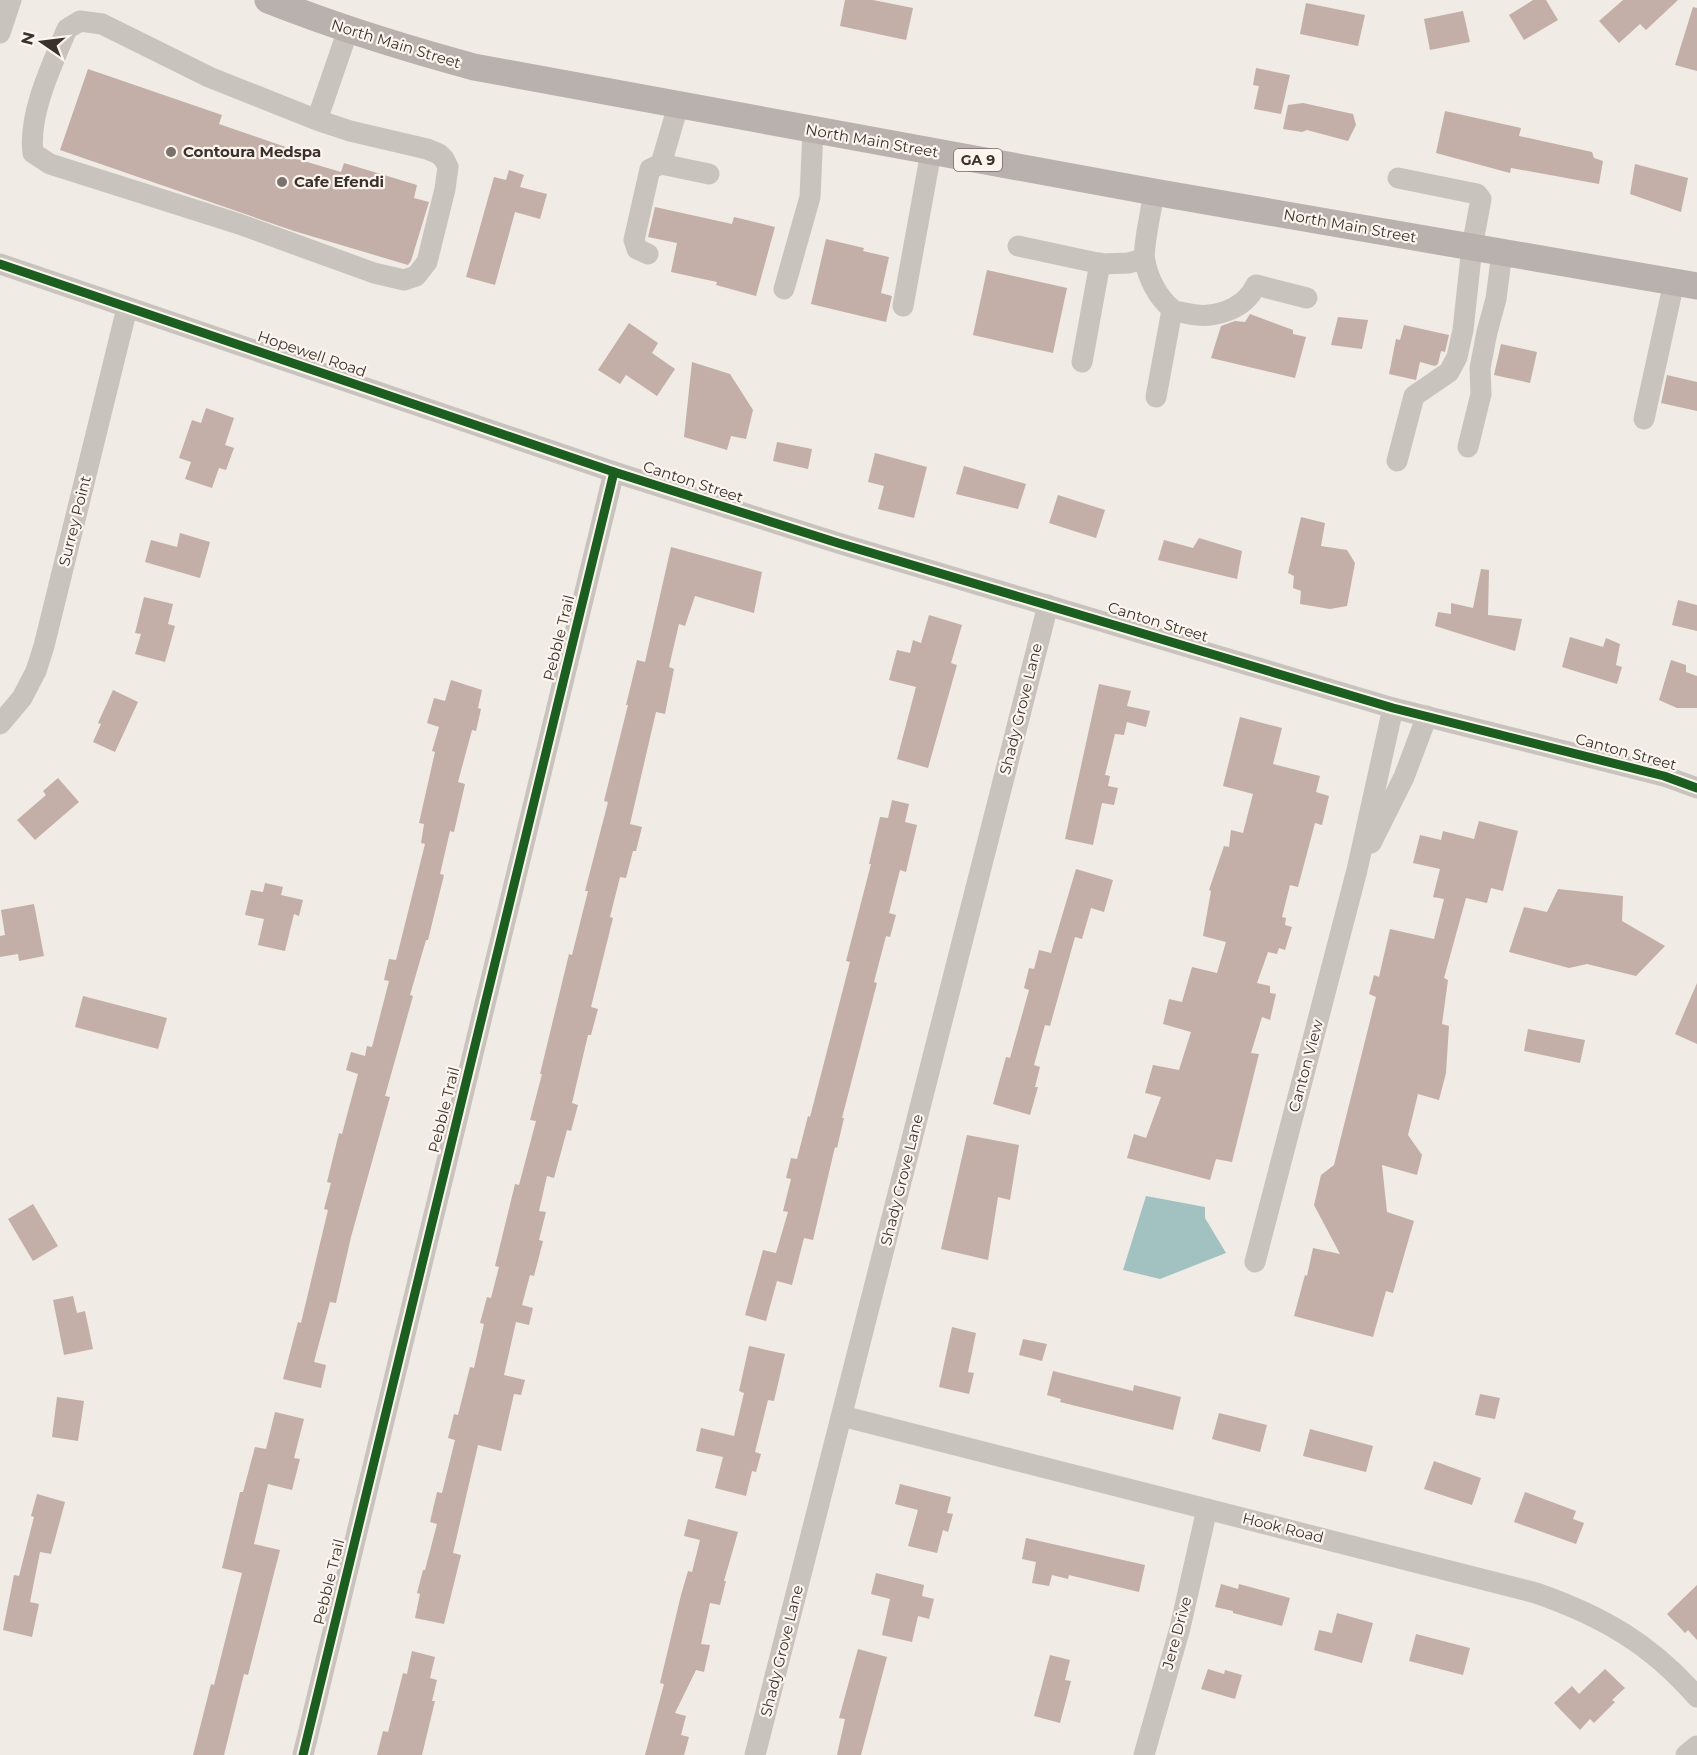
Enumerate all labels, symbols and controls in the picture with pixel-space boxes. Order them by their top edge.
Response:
north arrow [12,12,72,72]
street label: North Main Street [329,15,463,72]
text: N [17,30,39,47]
street label: North Main Street [804,119,940,162]
place label: Contoura Medspa [183,142,321,161]
marker: Contoura Medspa [164,145,178,159]
road number: GA 9 [954,149,1002,171]
place label: Cafe Efendi [294,172,384,191]
marker: Cafe Efendi [275,175,289,189]
street label: North Main Street [1282,204,1418,247]
street label: Hopewell Road [255,326,369,381]
street label: Canton Street [641,456,746,507]
street label: Surrey Point [54,474,95,568]
street label: Pebble Trail [539,593,578,683]
street label: Canton Street [1106,597,1211,646]
street label: Shady Grove Lane [995,641,1046,777]
street label: Canton Street [1573,729,1679,774]
street label: Canton View [1284,1017,1327,1114]
street label: Pebble Trail [424,1065,463,1155]
street label: Shady Grove Lane [876,1112,927,1248]
street label: Hook Road [1240,1508,1326,1547]
street label: Pebble Trail [309,1537,348,1627]
street label: Shady Grove Lane [756,1583,807,1719]
street label: Jere Drive [1157,1594,1195,1672]

